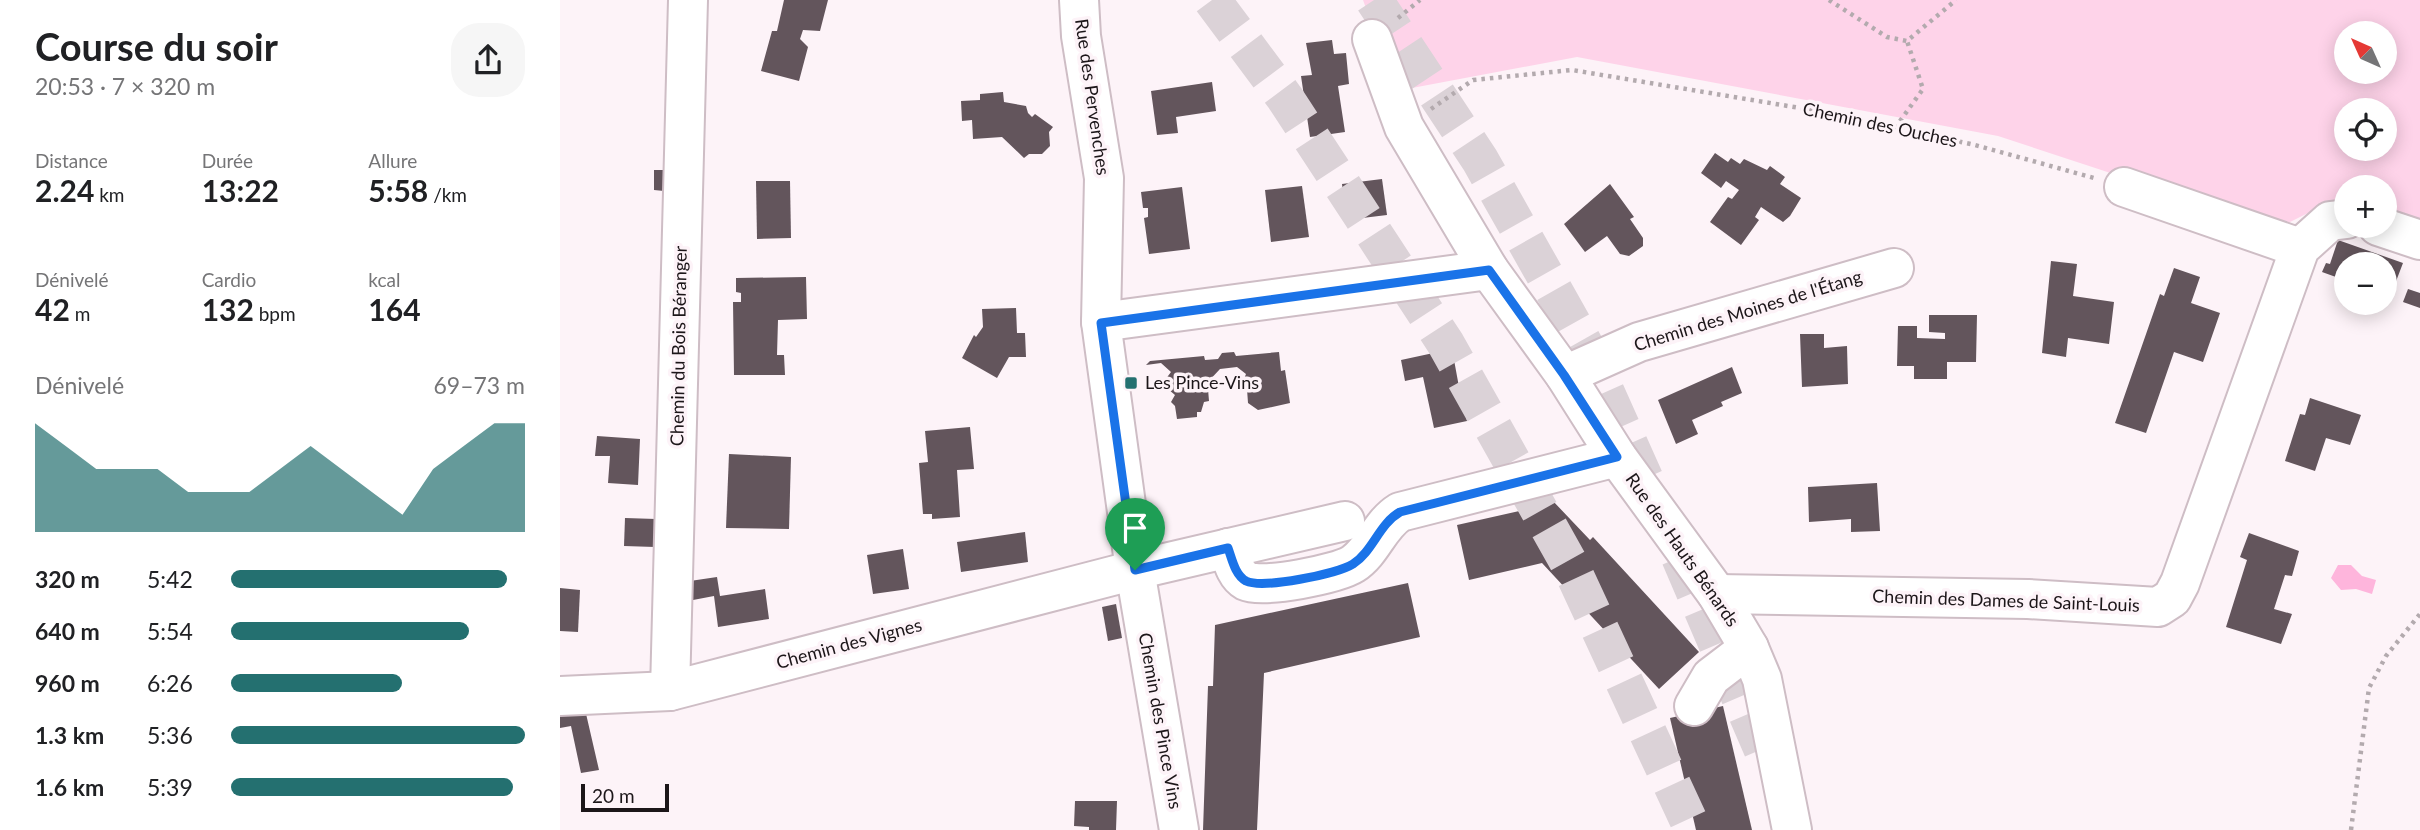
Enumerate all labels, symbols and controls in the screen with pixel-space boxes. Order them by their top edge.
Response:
street label: Rue des Pervenches [1071,17,1115,177]
north arrow [2334,21,2398,84]
map controls [2334,21,2397,315]
text: Course du soir [35,23,278,69]
button: share [451,23,525,97]
text: 20:53 · 7 × 320 m [35,72,215,100]
street label: Chemin des Ouches [1801,97,1960,151]
button: locate [2334,98,2397,161]
text: Distance [35,149,108,172]
text: Durée [202,149,253,172]
text: Allure [368,149,417,172]
text: 2.24 [35,172,94,208]
text: 13:22 [202,172,279,208]
text: 5:58 [368,172,428,208]
button: + [2334,175,2397,238]
text: km [94,183,124,206]
text: /km [428,183,467,206]
street label: Chemin du Bois Béranger [665,245,691,446]
button: − [2334,252,2397,315]
street label: Chemin des Moines de l'Étang [1631,265,1864,355]
text: Dénivelé [35,268,109,291]
text: Cardio [202,268,256,291]
text: kcal [368,268,400,291]
text: 42 [35,291,70,327]
text: 132 [202,291,254,327]
text: 164 [368,291,421,327]
text: m [70,302,90,325]
text: bpm [254,302,296,325]
text: Dénivelé [35,371,124,399]
text: 69–73 m [433,371,525,399]
place label: Les Pince-Vins [1145,371,1259,393]
marker: Les Pince-Vins [1123,375,1139,391]
street label: Rue des Hauts Bénards [1621,468,1744,631]
pin [1105,498,1165,570]
icon: arrive [1116,509,1154,547]
text: 320 m [35,565,100,593]
text: 5:42 [147,565,193,593]
street label: Chemin des Dames de Saint-Louis [1872,584,2140,616]
street label: Chemin des Vignes [773,613,924,673]
text: 640 m [35,617,100,645]
text: 5:54 [147,617,193,645]
street label: Chemin des Pince Vins [1135,631,1187,811]
text: 960 m [35,669,100,697]
text: 6:26 [147,669,193,697]
text: 1.3 km [35,721,104,749]
text: 5:36 [147,721,193,749]
text: 1.6 km [35,773,104,801]
text: 5:39 [147,773,193,801]
scale bar [581,781,668,813]
text: 20 m [592,784,635,807]

